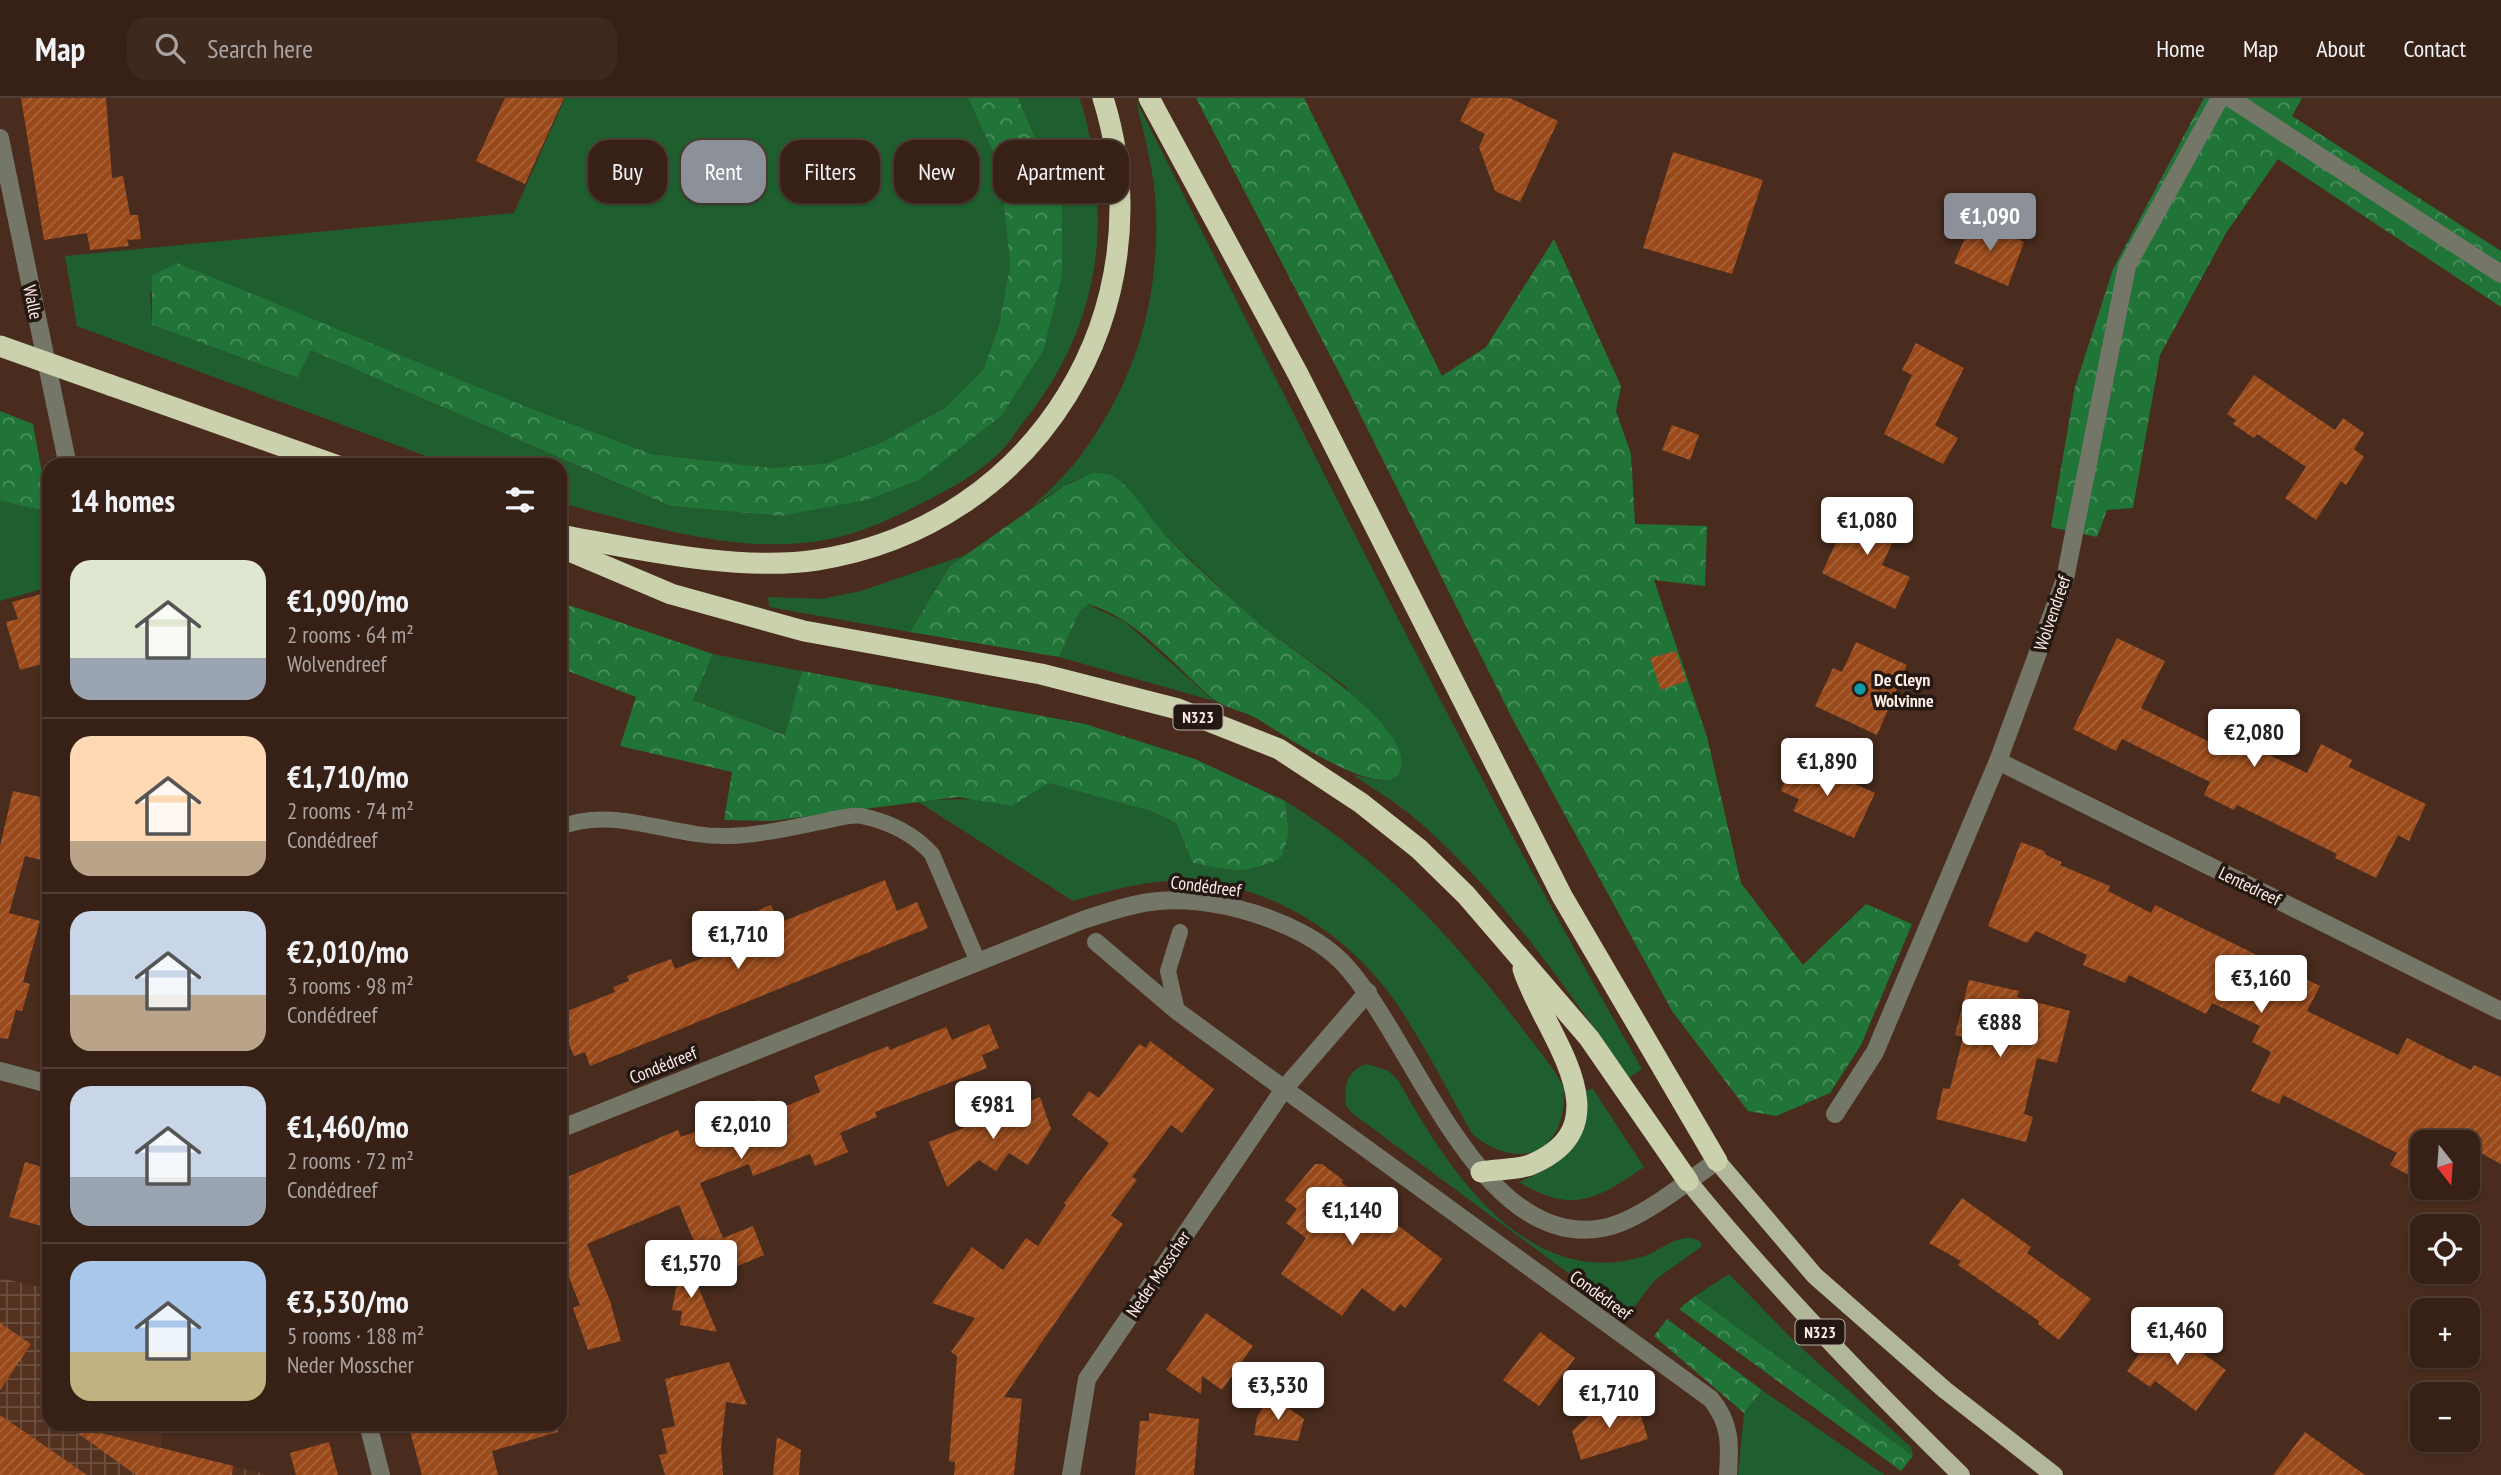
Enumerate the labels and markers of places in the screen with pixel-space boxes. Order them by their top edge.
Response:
pin: €1,090 [1933,194,2047,253]
pin: €1,080 [1810,498,1924,557]
place label: De Cleyn Wolvinne [1873,668,1934,712]
marker: De Cleyn Wolvinne [1852,681,1868,697]
pin: €2,080 [2197,710,2311,769]
pin: €1,890 [1770,738,1884,798]
pin: €1,710 [681,912,795,971]
pin: €3,160 [2204,956,2318,1015]
pin: €888 [1959,1000,2041,1059]
pin: €981 [952,1082,1034,1141]
pin: €2,010 [684,1102,798,1161]
pin: €1,140 [1295,1188,1409,1247]
pin: €1,570 [634,1240,748,1300]
pin: €1,460 [2120,1308,2234,1367]
pin: €3,530 [1221,1362,1335,1422]
pin: €1,710 [1552,1370,1666,1430]

